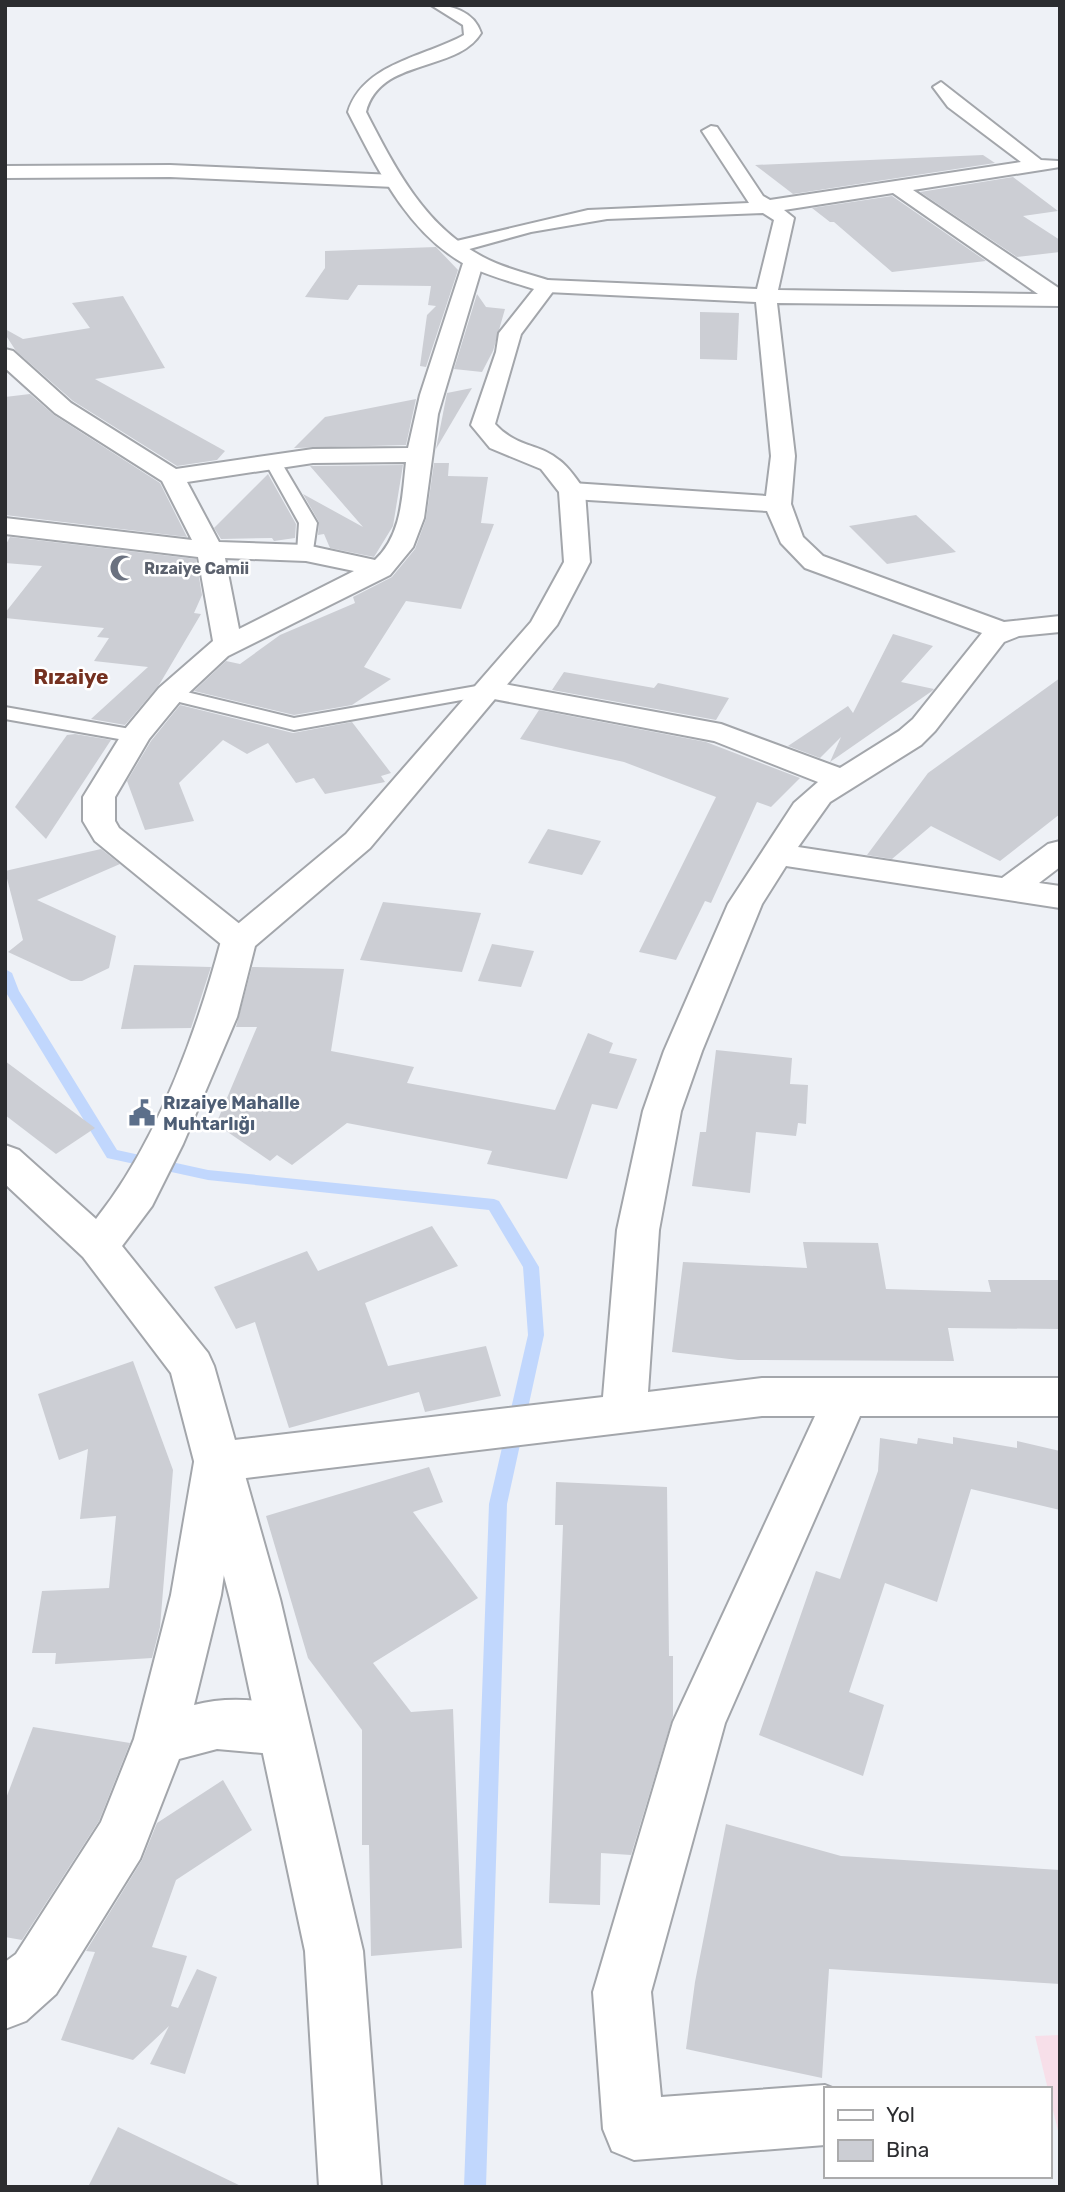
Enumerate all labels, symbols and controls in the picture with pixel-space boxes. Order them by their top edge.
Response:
mosque icon: Rızaiye Camii [108,553,138,583]
place label: Rızaiye Camii [144,559,249,578]
district label: Rızaiye [33,664,109,689]
place label: Rızaiye Mahalle Muhtarlığı [163,1092,300,1135]
public building icon: Rızaiye Mahalle Muhtarlığı [127,1098,157,1128]
legend [824,2087,1051,2178]
text: Yol [886,2102,915,2127]
text: Bina [886,2137,929,2162]

